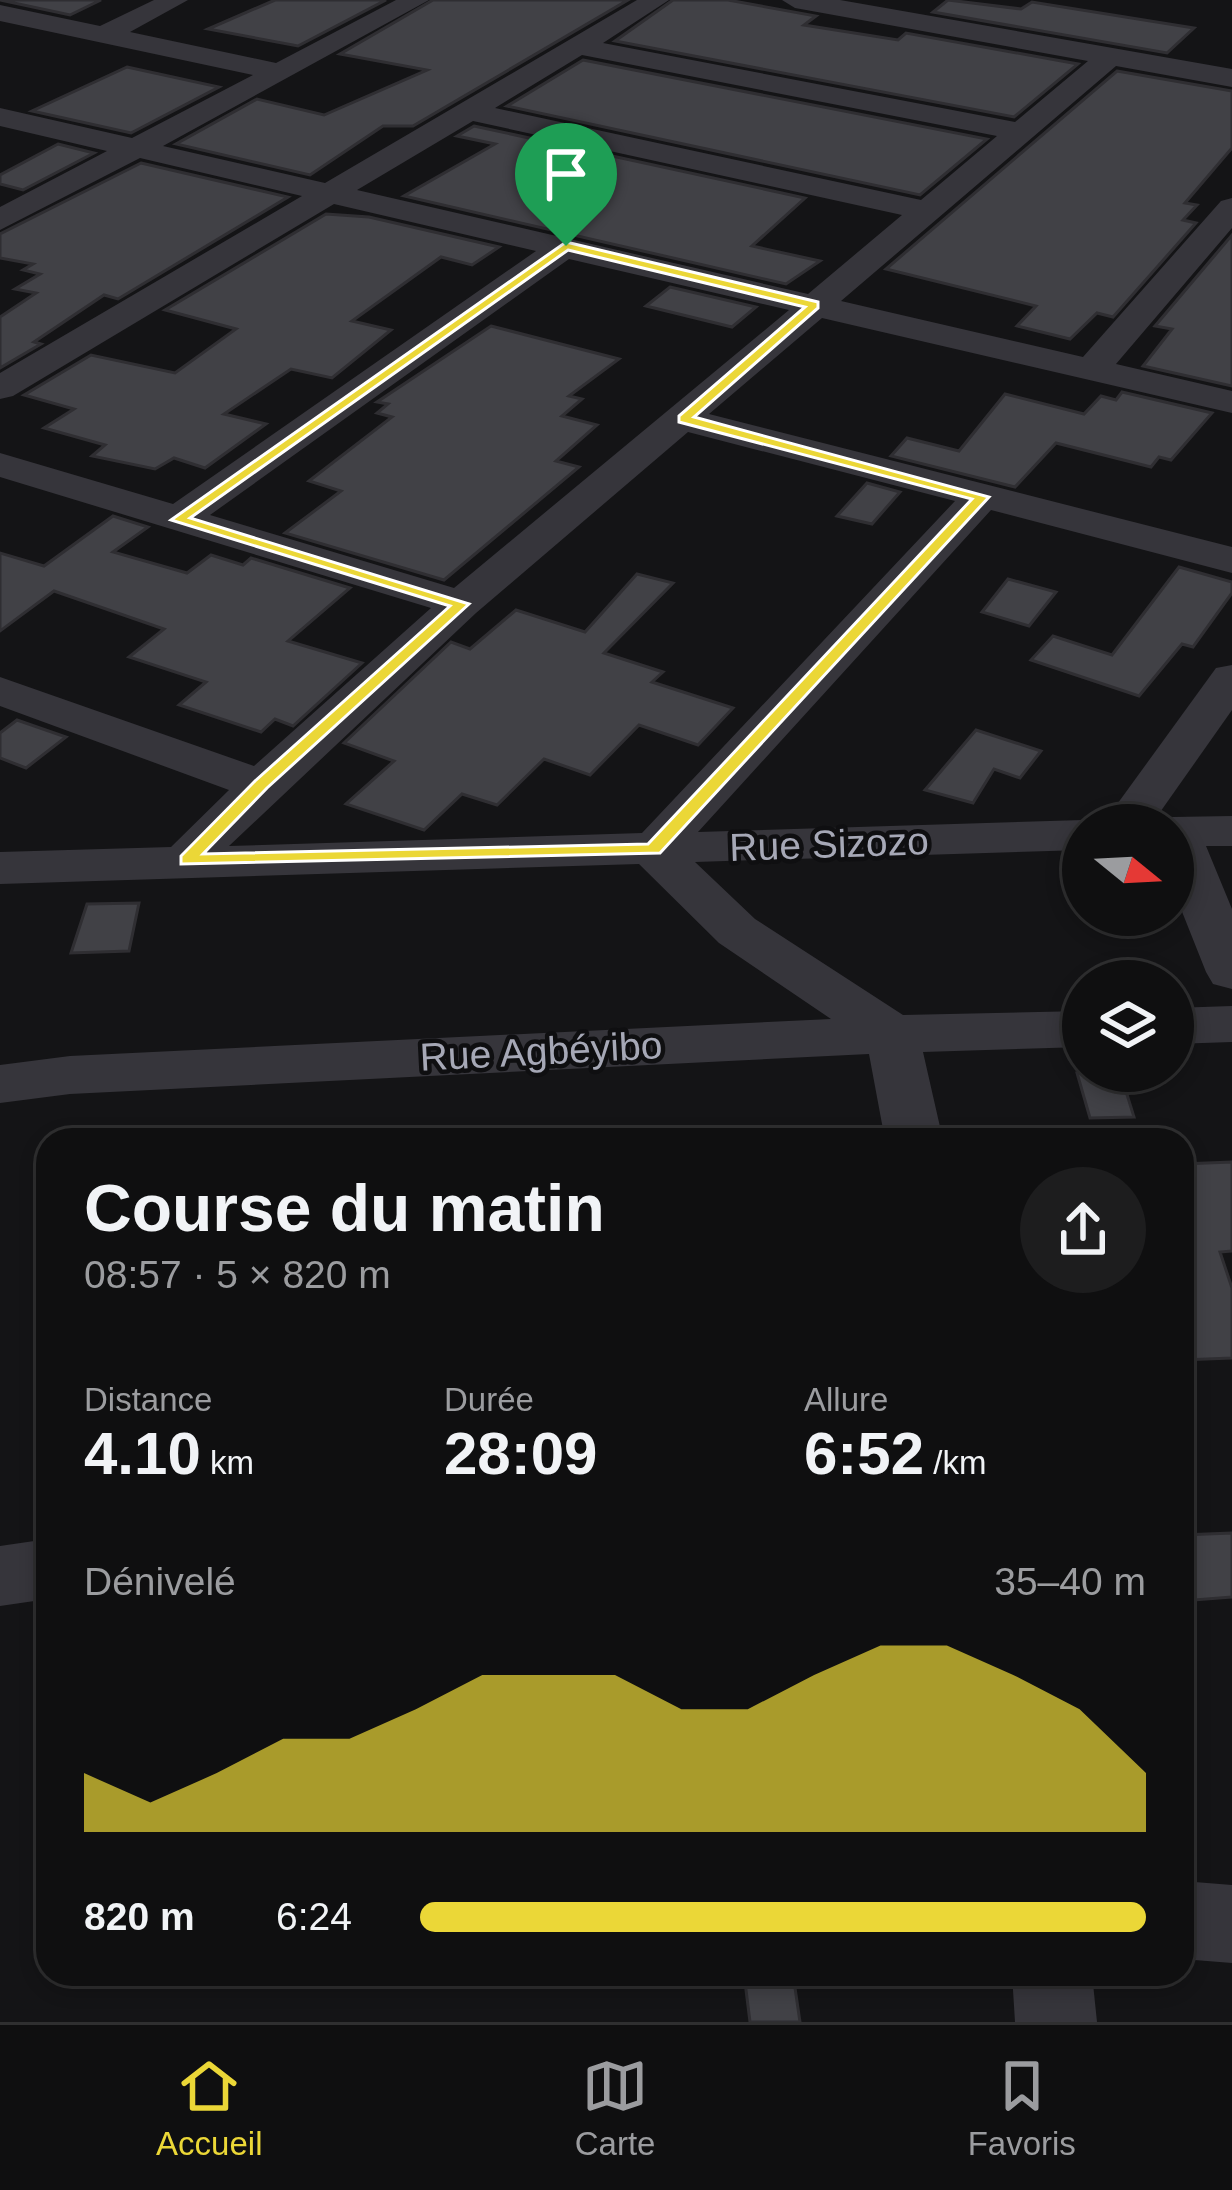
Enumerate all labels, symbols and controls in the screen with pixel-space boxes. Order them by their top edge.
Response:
pin [515,123,617,246]
icon: arrive [533,141,599,207]
north arrow [1062,804,1194,936]
map controls [1062,804,1194,1092]
street label: Rue Sizozo [729,819,929,869]
button: layers [1062,960,1194,1092]
street label: Rue Agbéyibo [419,1023,663,1079]
button: share [1020,1167,1146,1293]
text: Course du matin [84,1171,605,1245]
text: 08:57 · 5 × 820 m [84,1253,391,1296]
text: Distance [84,1381,212,1418]
text: Durée [444,1381,534,1418]
text: Allure [804,1381,888,1418]
text: 4.10 [84,1420,201,1487]
text: 28:09 [444,1420,597,1487]
text: 6:52 [804,1420,924,1487]
text: km [201,1444,254,1481]
text: /km [924,1444,986,1481]
text: Dénivelé [84,1560,236,1603]
text: 35–40 m [994,1560,1146,1603]
text: 820 m [84,1895,195,1938]
text: 6:24 [276,1895,352,1938]
tab: Accueil [156,2053,263,2163]
tab: Carte [575,2053,655,2163]
tab: Favoris [968,2053,1076,2163]

